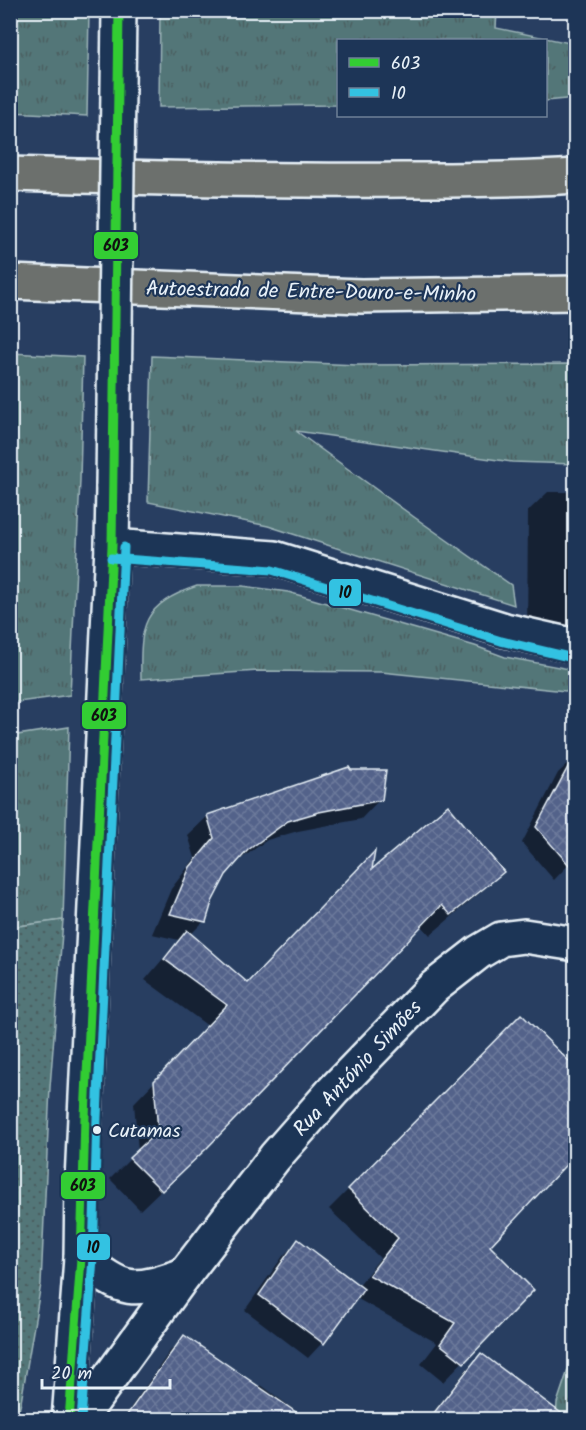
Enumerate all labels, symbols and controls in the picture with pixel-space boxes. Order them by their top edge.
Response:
legend [337,39,547,117]
text: 603 [391,50,420,79]
text: 10 [391,80,406,109]
line badge: 603 [93,231,139,260]
text: 603 [103,234,129,259]
street label: Autoestrada de Entre-Douro-e-Minho [145,273,476,312]
line badge: 10 [328,578,362,607]
text: 10 [338,581,352,606]
line badge: 603 [81,701,127,730]
text: 603 [91,704,117,729]
street label: Rua António Simões [286,993,431,1145]
place label: Cutamas [108,1116,181,1148]
marker: Cutamas [91,1124,103,1136]
line badge: 603 [60,1171,106,1200]
text: 603 [70,1174,96,1199]
line badge: 10 [76,1233,111,1261]
text: 10 [86,1236,100,1261]
scale bar [42,1352,170,1390]
text: 20 m [51,1360,92,1389]

